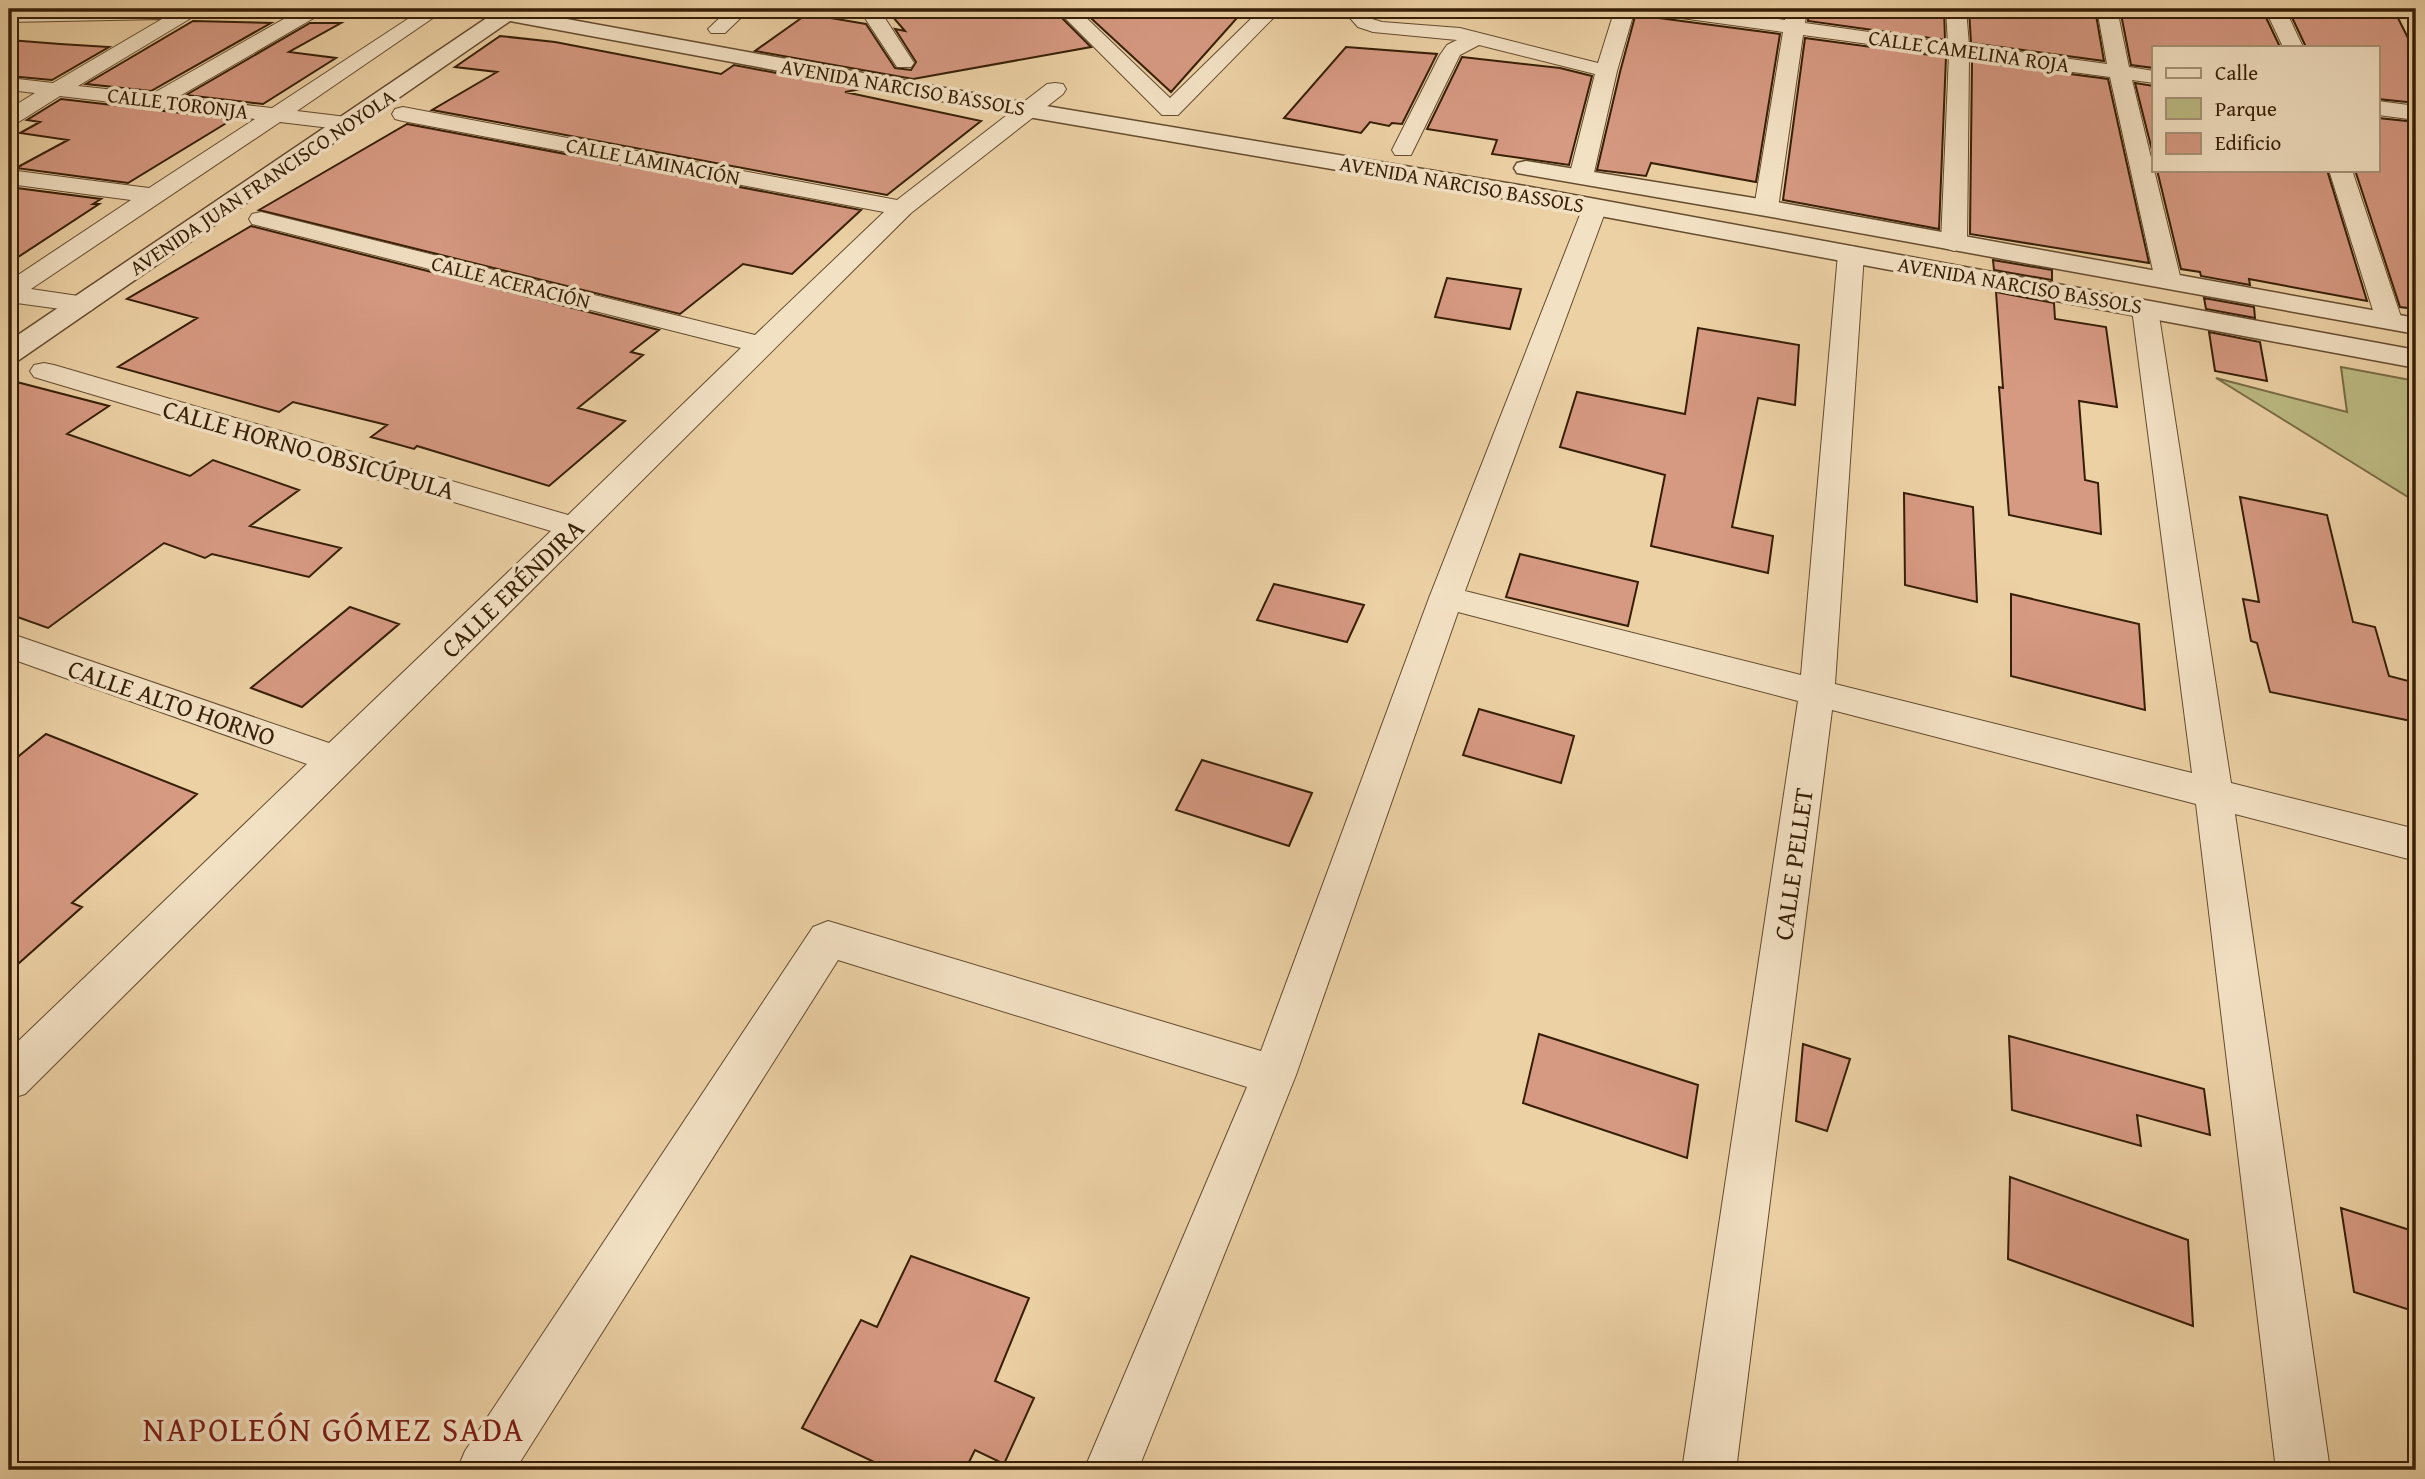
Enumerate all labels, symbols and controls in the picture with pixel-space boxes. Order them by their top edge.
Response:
street label: CALLE CAMELINA ROJA [1867,22,2072,80]
legend [2152,46,2380,172]
street label: AVENIDA NARCISO BASSOLS [778,50,1028,124]
text: Calle [2215,57,2258,88]
street label: CALLE TORONJA [106,79,250,127]
street label: AVENIDA JUAN FRANCISCO NOYOLA [123,81,401,283]
text: Parque [2215,93,2277,124]
text: Edificio [2215,127,2281,158]
street label: CALLE LAMINACIÓN [563,129,743,193]
street label: AVENIDA NARCISO BASSOLS [1337,147,1587,221]
street label: CALLE ACERACIÓN [428,247,594,317]
street label: AVENIDA NARCISO BASSOLS [1895,248,2145,322]
street label: CALLE HORNO OBSICÚPULA [159,389,460,509]
street label: CALLE ERÉNDIRA [431,509,593,667]
street label: CALLE ALTO HORNO [63,648,281,756]
street label: CALLE PELLET [1763,785,1823,943]
district label: NAPOLEÓN GÓMEZ SADA [143,1405,525,1453]

